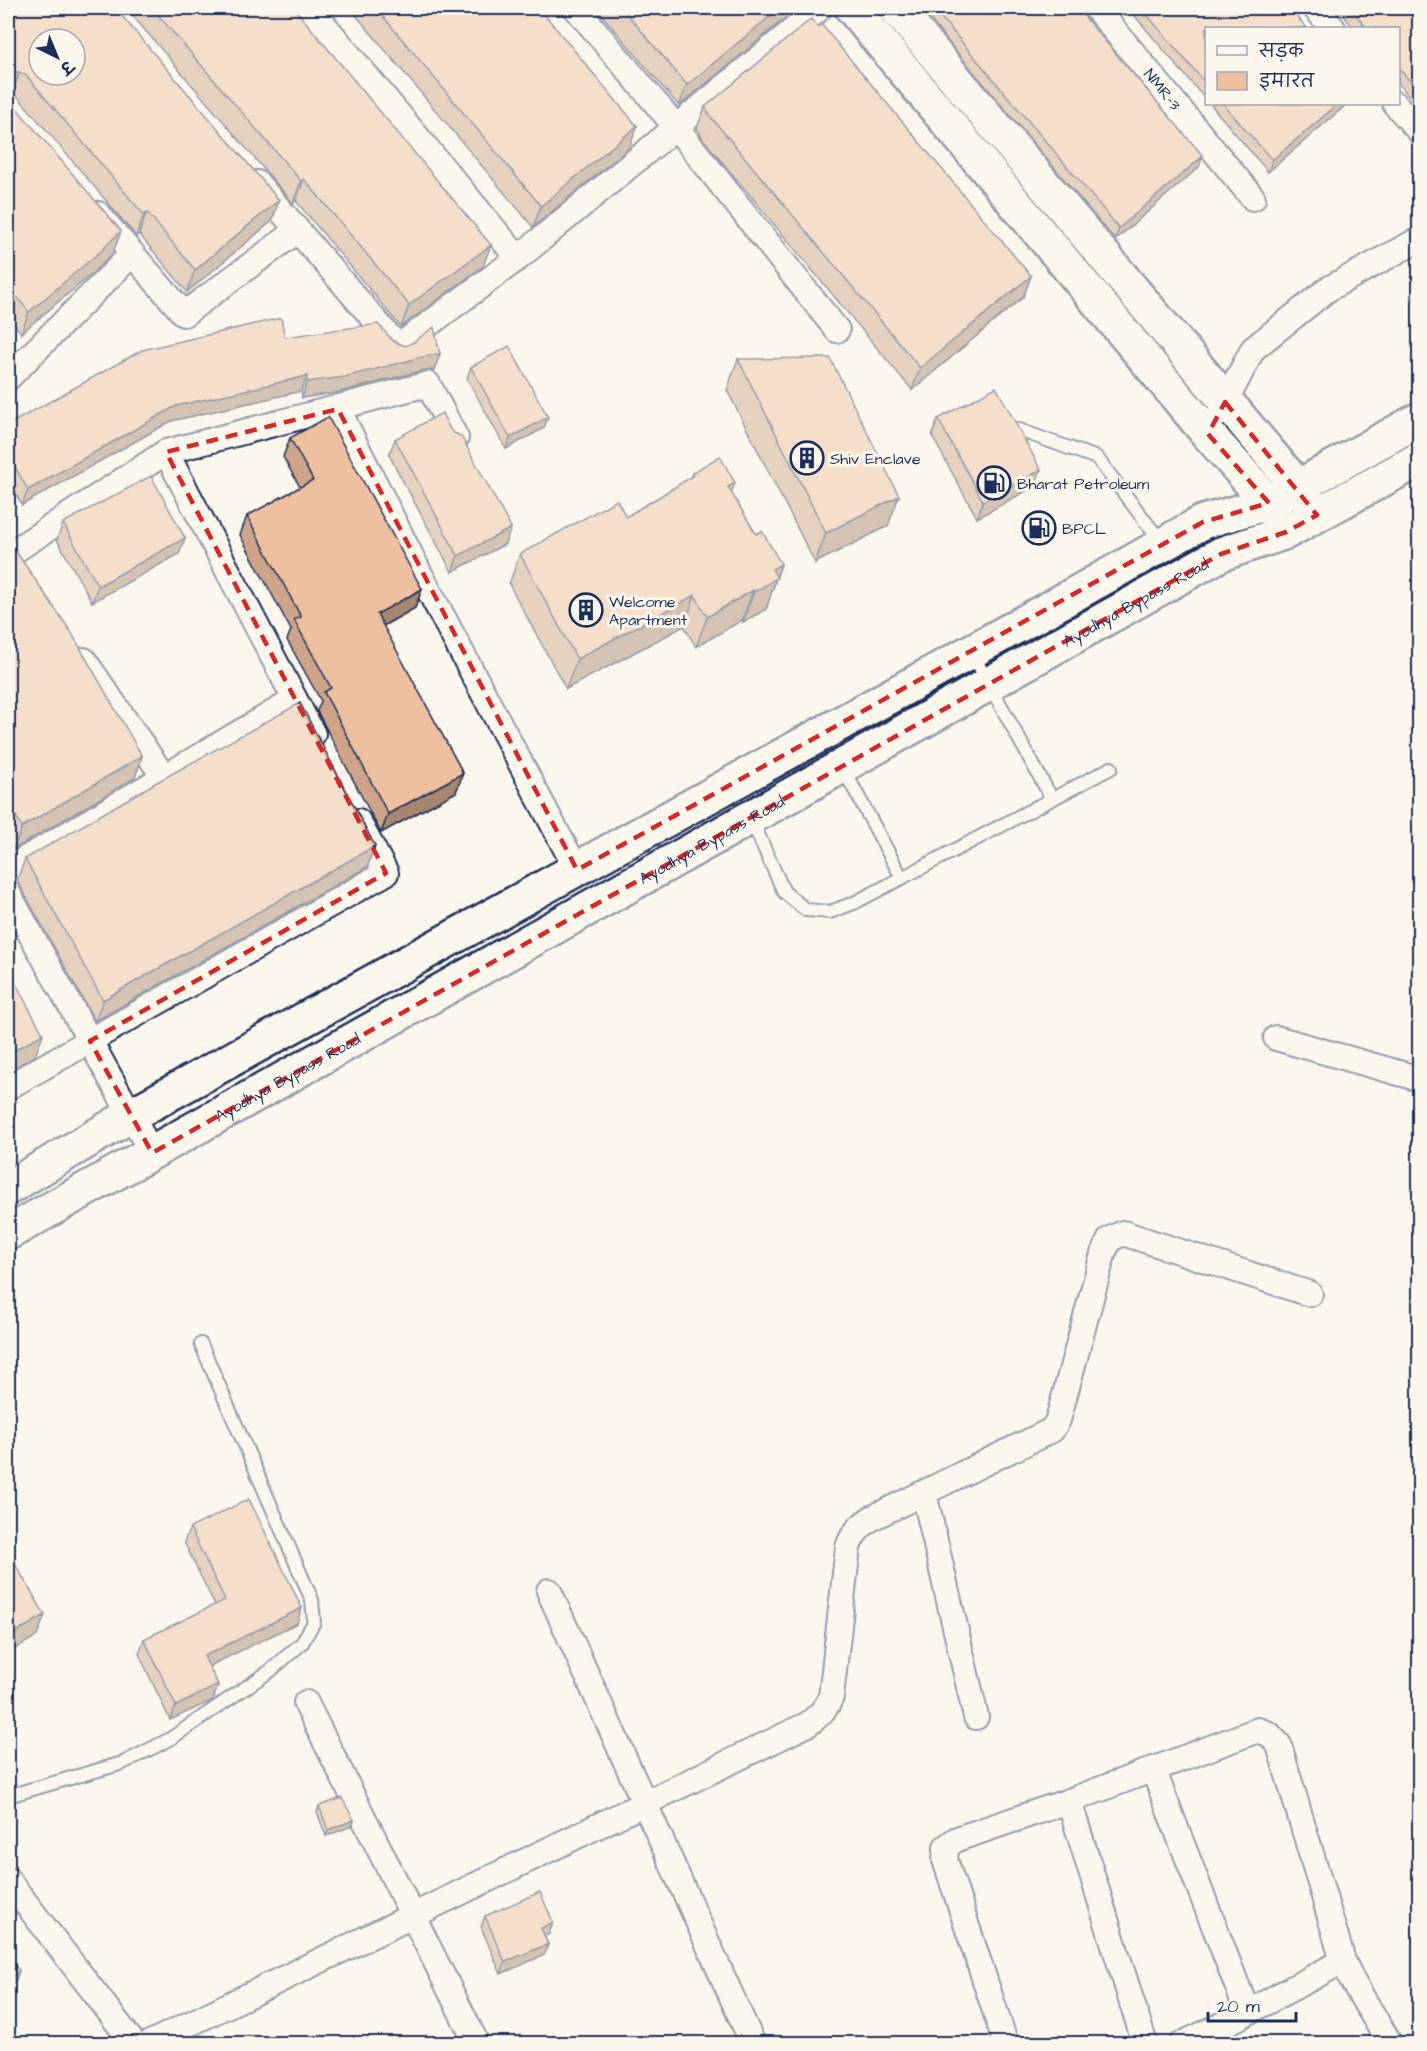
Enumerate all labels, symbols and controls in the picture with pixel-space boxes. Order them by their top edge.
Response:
north arrow [27,27,87,87]
legend [1205,27,1400,105]
text: सड़क [1258,39,1304,64]
text: उ [54,54,79,80]
street label: NMR-3 [1138,64,1186,115]
text: इमारत [1259,69,1315,94]
building icon: Shiv Enclave [789,440,825,476]
place label: Shiv Enclave [830,448,921,470]
fuel station icon: Bharat Petroleum [976,465,1012,501]
place label: Bharat Petroleum [1017,473,1150,495]
fuel station icon: BPCL [1021,510,1057,546]
place label: BPCL [1062,518,1106,540]
street label: Ayodhya Bypass Road [1059,553,1213,652]
place label: Welcome Apartment [609,591,688,631]
building icon: Welcome Apartment [568,592,604,628]
street label: Ayodhya Bypass Road [635,791,789,890]
street label: Ayodhya Bypass Road [211,1028,365,1127]
scale bar [1208,1985,1296,2023]
text: 20 m [1217,1994,1260,2019]

